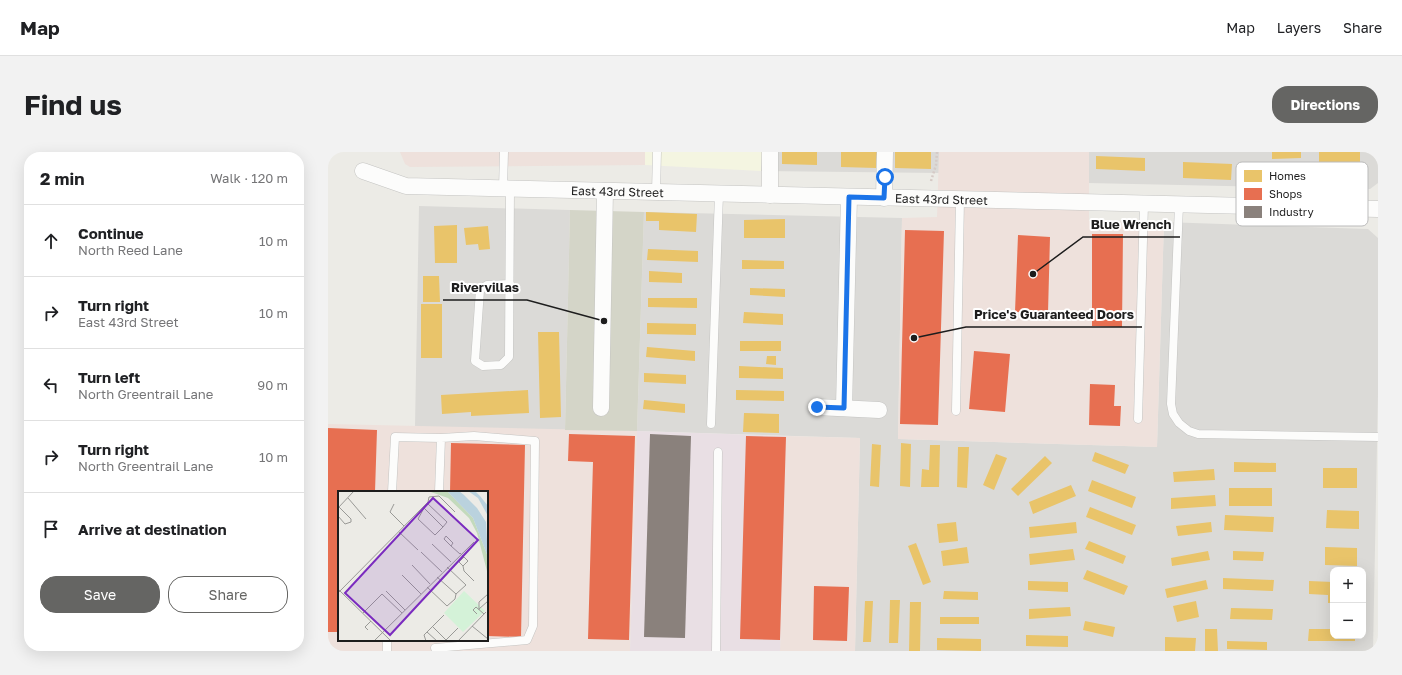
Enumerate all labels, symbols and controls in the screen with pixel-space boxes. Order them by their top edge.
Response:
text: Map [20,16,60,39]
text: Map [1226,19,1255,36]
text: Layers [1277,19,1321,36]
text: Share [1343,19,1382,36]
button: Directions [1272,86,1378,123]
text: Find us [24,88,122,121]
legend [1236,162,1368,226]
text: 2 min [40,168,84,189]
route start [876,168,894,186]
text: Homes [1269,169,1306,182]
text: Walk · 120 m [210,170,288,186]
street label: East 43rd Street [571,182,664,200]
text: Shops [1269,187,1302,200]
street label: East 43rd Street [895,190,988,207]
text: Industry [1269,205,1314,218]
callout: Blue Wrench [1083,212,1180,237]
text: Blue Wrench [1091,216,1171,232]
text: Continue [78,224,144,242]
icon: ahead [40,230,62,252]
text: 10 m [259,233,288,249]
text: North Reed Lane [78,242,183,258]
callout: Rivervillas [443,275,527,300]
text: Rivervillas [451,279,519,295]
text: Turn right [78,296,149,314]
icon: right [40,302,62,324]
callout: Price's Guaranteed Doors [966,302,1142,327]
text: 10 m [259,305,288,321]
text: Price's Guaranteed Doors [974,306,1134,322]
text: East 43rd Street [78,314,179,330]
text: Turn left [78,368,140,386]
icon: left [40,374,62,396]
text: 90 m [257,377,288,393]
text: North Greentrail Lane [78,386,213,402]
route end [808,398,826,416]
text: Turn right [78,440,149,458]
icon: right [40,446,62,468]
text: 10 m [259,449,288,465]
text: North Greentrail Lane [78,458,213,474]
inset map [338,491,488,641]
icon: arrive [40,518,62,540]
text: Arrive at destination [78,520,227,538]
map controls [1330,567,1366,639]
button: + [1330,567,1366,603]
button: Save [40,576,160,613]
button: Share [168,576,288,613]
button: − [1330,603,1366,639]

